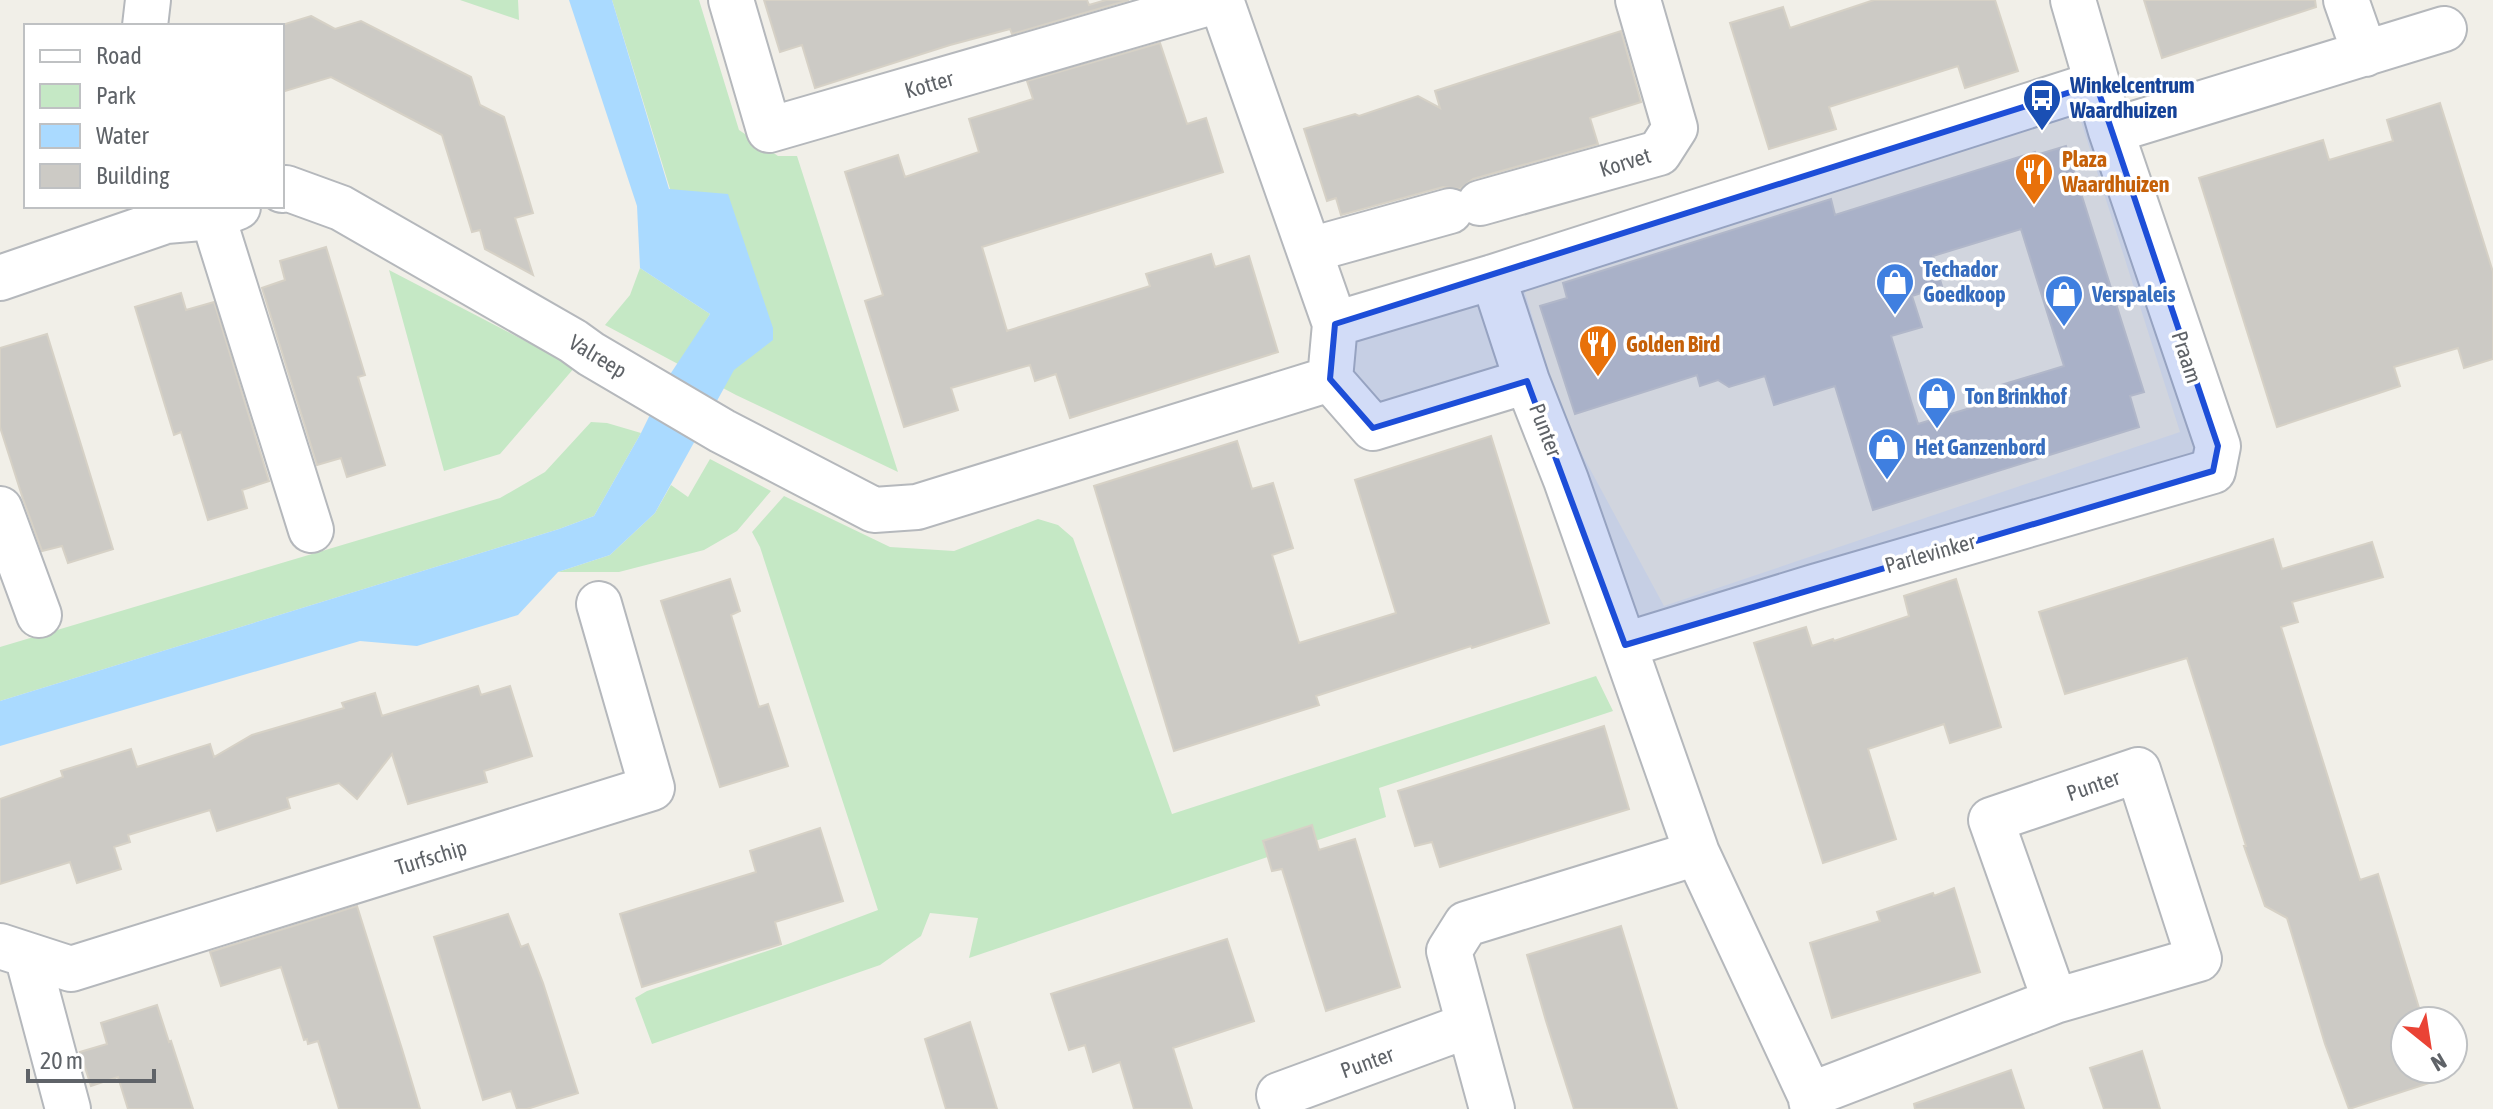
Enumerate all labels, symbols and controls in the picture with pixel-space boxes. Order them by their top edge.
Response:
legend [24,24,284,208]
text: Road [96,42,142,69]
street label: Kotter [902,65,957,103]
place label: Winkelcentrum Waardhuizen [2069,72,2195,123]
bus stop icon: Winkelcentrum Waardhuizen [2021,77,2063,132]
text: Park [96,82,137,109]
text: Water [96,122,149,149]
street label: Korvet [1596,142,1654,182]
place label: Plaza Waardhuizen [2061,146,2169,197]
restaurant icon: Plaza Waardhuizen [2013,151,2055,206]
text: Building [96,162,170,189]
place label: Techador Goedkoop [1923,256,2006,307]
shop icon: Techador Goedkoop [1874,261,1916,316]
shop icon: Verspaleis [2043,273,2085,328]
place label: Verspaleis [2091,281,2176,307]
restaurant icon: Golden Bird [1577,323,1619,378]
street label: Praam [2166,328,2208,386]
street label: Valreep [564,329,632,383]
place label: Golden Bird [1626,331,1720,357]
shop icon: Ton Brinkhof [1916,375,1958,430]
place label: Ton Brinkhof [1965,383,2068,409]
street label: Punter [1524,400,1568,461]
shop icon: Het Ganzenbord [1866,426,1908,481]
place label: Het Ganzenbord [1915,434,2046,460]
street label: Parlevinker [1882,528,1979,578]
street label: Punter [2063,764,2124,806]
street label: Turfschip [392,834,470,880]
north arrow [2389,1005,2469,1085]
scale bar [28,1033,154,1083]
street label: Punter [1337,1040,1398,1084]
text: 20 m [40,1047,83,1074]
text: N [2427,1048,2451,1077]

